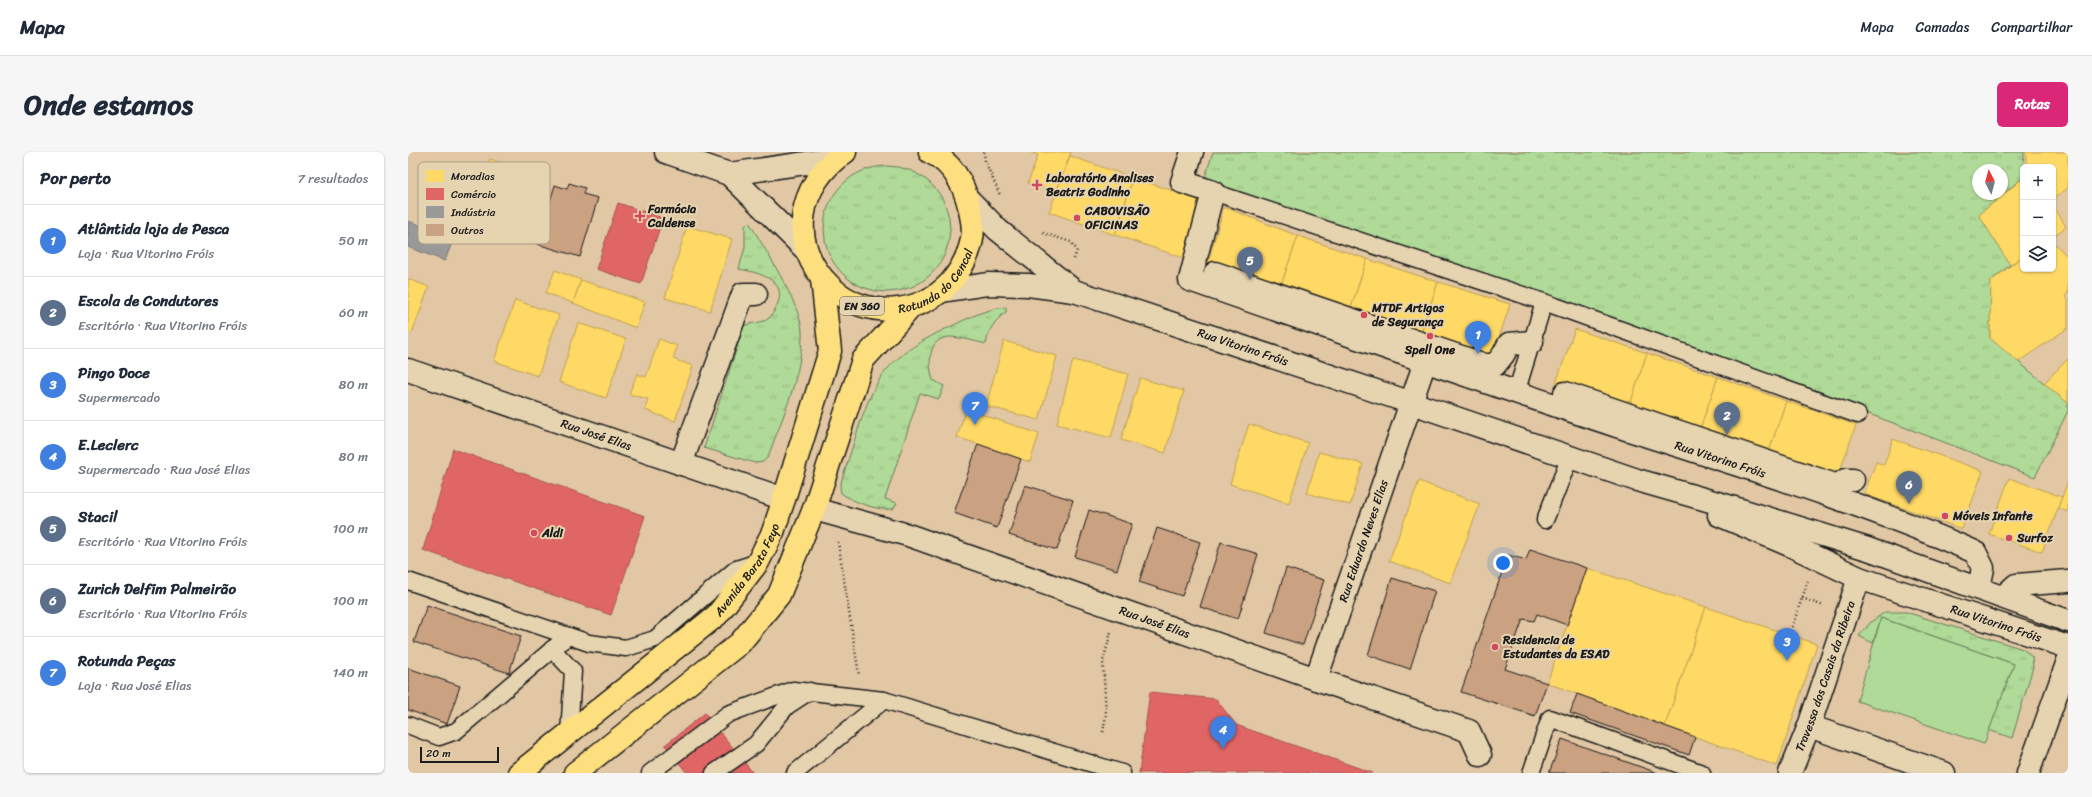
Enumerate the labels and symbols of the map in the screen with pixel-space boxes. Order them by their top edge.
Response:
legend [418,162,550,244]
north arrow [1972,164,2008,200]
text: Moradias [451,167,495,186]
place label: Laboratório Analises Beatriz Godinho [1046,167,1154,203]
marker: Laboratório Analises Beatriz Godinho [1031,179,1043,191]
text: Comércio [451,185,497,204]
place label: Farmácia Caldense [647,198,697,234]
place label: CABOVISÃO OFICINAS [1084,200,1150,236]
text: Indústria [450,203,496,222]
marker: Farmácia Caldense [635,211,645,221]
marker: CABOVISÃO OFICINAS [1072,213,1082,223]
text: Outros [451,221,484,240]
street label: Rotunda do Cencal [896,245,980,320]
pin: 5 [1237,247,1263,280]
road number: EN 360 [840,297,884,315]
place label: MTDF Artigos de Segurança [1371,297,1445,333]
marker: MTDF Artigos de Segurança [1359,310,1369,320]
pin: 1 [1465,321,1491,354]
street label: Rua Vitorino Fróis [1194,322,1292,373]
marker: Spell One [1425,331,1435,341]
place label: Spell One [1404,339,1456,361]
pin: 7 [962,392,988,425]
pin: 2 [1714,402,1740,435]
street label: Rua José Elias [558,412,635,457]
street label: Rua Vitorino Fróis [1672,434,1769,484]
pin: 6 [1896,471,1922,504]
street label: Rua Eduardo Neves Elias [1332,476,1395,605]
place label: Móveis Infante [1952,505,2034,527]
marker: Móveis Infante [1940,511,1950,521]
street label: Avenida Barata Feyo [708,520,786,622]
place label: Aldi [541,522,564,544]
place label: Surfoz [2016,527,2053,549]
marker: Aldi [529,528,539,538]
marker: Surfoz [2004,533,2014,543]
your location [1493,553,1513,573]
street label: Travessa dos Casais da Ribeira [1789,598,1862,755]
street label: Rua Vitorino Fróis [1948,598,2045,649]
street label: Rua José Elias [1116,599,1193,645]
pin: 3 [1774,628,1800,661]
place label: Residencia de Estudantes da ESAD [1502,629,1610,665]
marker: Residencia de Estudantes da ESAD [1490,642,1500,652]
pin: 4 [1210,716,1236,749]
scale bar [420,745,499,764]

